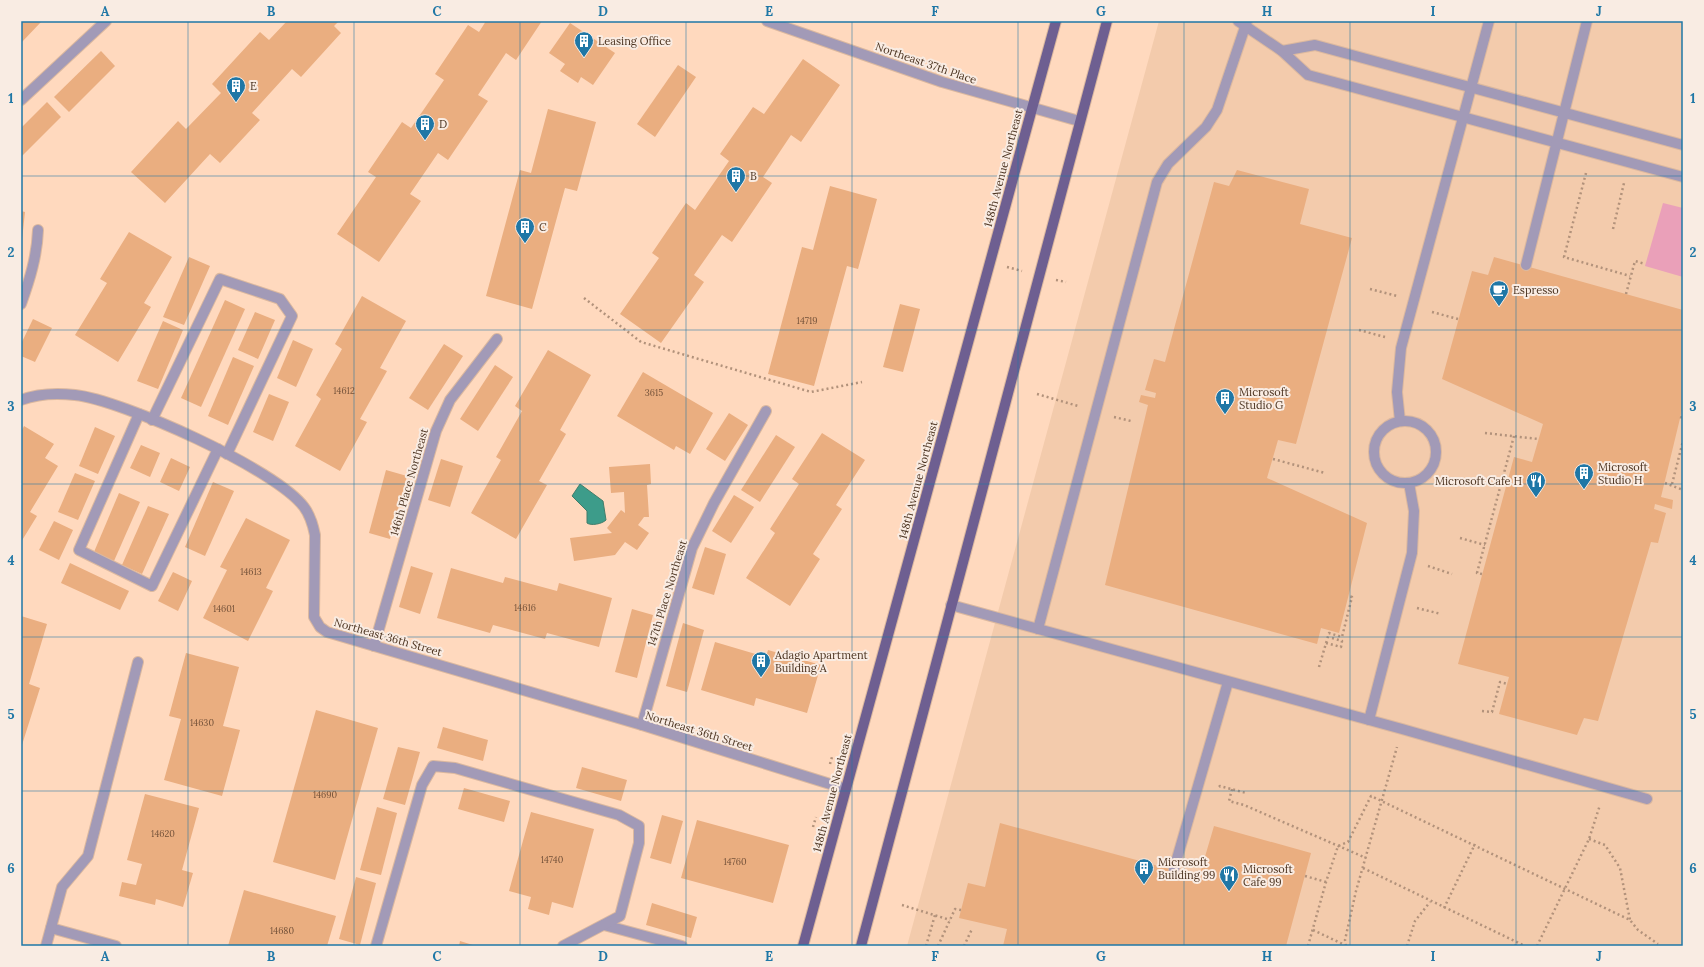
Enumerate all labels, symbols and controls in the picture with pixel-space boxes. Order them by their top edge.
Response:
text: A [101,3,110,20]
text: B [267,3,276,20]
text: C [433,3,442,20]
text: D [598,3,608,20]
text: E [765,3,773,20]
text: F [931,3,939,20]
text: G [1096,3,1106,20]
text: H [1262,3,1272,20]
text: I [1430,3,1436,20]
text: J [1596,3,1602,20]
building icon: Leasing Office [573,30,595,58]
place label: Leasing Office [598,34,671,48]
street label: Northeast 37th Place [874,39,978,87]
building icon: E [225,75,247,103]
place label: E [250,79,257,93]
text: 1 [8,90,14,107]
text: 1 [1690,90,1696,107]
street label: 148th Avenue Northeast [981,107,1026,228]
building icon: D [414,113,436,141]
place label: D [439,117,447,131]
building icon: B [725,165,747,193]
place label: B [750,169,757,183]
building icon: C [514,216,536,244]
place label: C [539,220,547,234]
text: 2 [8,244,15,261]
text: 2 [1690,244,1697,261]
cafe icon: Espresso [1488,279,1510,307]
place label: Espresso [1513,283,1559,297]
house number: 14719 [797,315,817,326]
house number: 14612 [333,385,355,396]
place label: Microsoft Studio G [1239,385,1289,412]
house number: 3615 [645,387,663,398]
building icon: Microsoft Studio G [1214,387,1236,415]
text: 3 [7,398,15,415]
text: 3 [1689,398,1697,415]
street label: 148th Avenue Northeast [896,419,941,540]
street label: 146th Place Northeast [387,426,431,537]
place label: Microsoft Studio H [1598,460,1648,487]
building icon: Microsoft Studio H [1573,462,1595,490]
restaurant icon: Microsoft Cafe H [1525,470,1547,498]
place label: Microsoft Cafe H [1435,474,1522,488]
street label: 147th Place Northeast [644,538,690,648]
text: 4 [7,552,15,569]
text: 4 [1689,552,1697,569]
house number: 14613 [240,566,262,577]
house number: 14616 [514,602,536,613]
house number: 14601 [213,603,235,614]
street label: Northeast 36th Street [332,615,444,659]
place label: Adagio Apartment Building A [774,648,869,675]
building icon: Adagio Apartment Building A [750,650,772,678]
text: 5 [7,706,15,723]
text: 5 [1689,706,1697,723]
street label: Northeast 36th Street [644,708,755,754]
house number: 14630 [190,717,214,728]
street label: 148th Avenue Northeast [810,732,855,853]
house number: 14690 [313,789,337,800]
house number: 14620 [151,828,175,839]
house number: 14740 [541,854,564,865]
place label: Microsoft Building 99 [1158,855,1215,882]
house number: 14760 [723,856,747,867]
building icon: Microsoft Building 99 [1133,857,1155,885]
text: 6 [7,860,15,877]
text: 6 [1689,860,1697,877]
place label: Microsoft Cafe 99 [1243,862,1293,889]
restaurant icon: Microsoft Cafe 99 [1218,864,1240,892]
house number: 14680 [270,925,294,936]
text: A [101,948,110,965]
text: B [267,948,276,965]
text: C [433,948,442,965]
text: D [598,948,608,965]
text: E [765,948,773,965]
text: F [931,948,939,965]
text: G [1096,948,1106,965]
text: H [1262,948,1272,965]
text: I [1430,948,1436,965]
text: J [1596,948,1602,965]

